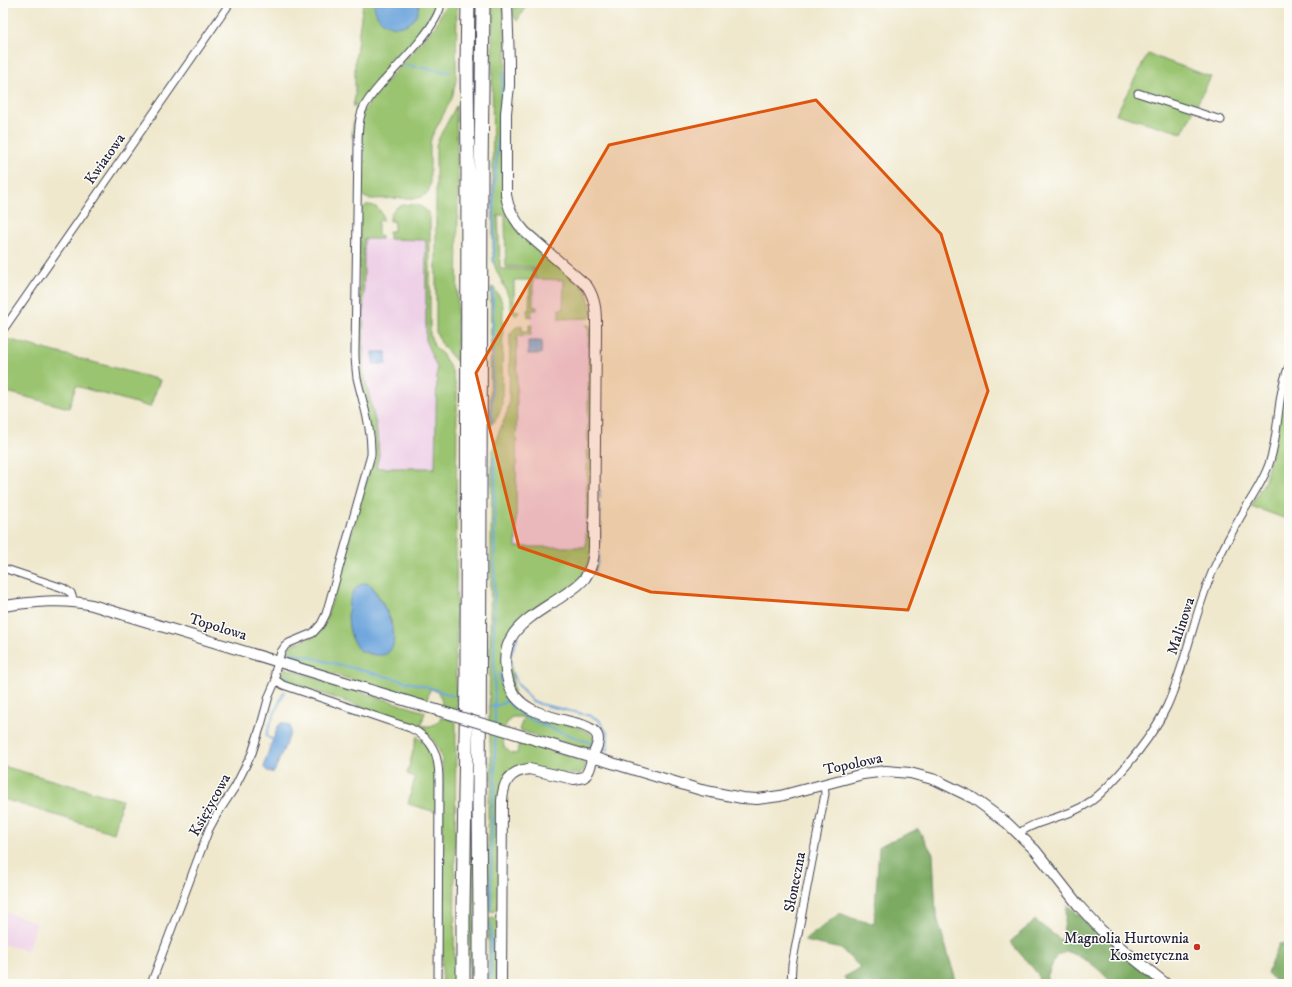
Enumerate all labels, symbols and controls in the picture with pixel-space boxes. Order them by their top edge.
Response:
street label: Kwiatowa [81,129,130,188]
street label: Malinowa [1163,594,1199,657]
street label: Topolowa [187,609,250,645]
street label: Topolowa [822,748,885,779]
street label: Księżycowa [185,770,235,840]
street label: Słoneczna [780,850,810,914]
place label: Magnolia Hurtownia Kosmetyczna [1064,929,1190,965]
marker: Magnolia Hurtownia Kosmetyczna [1192,942,1202,952]

